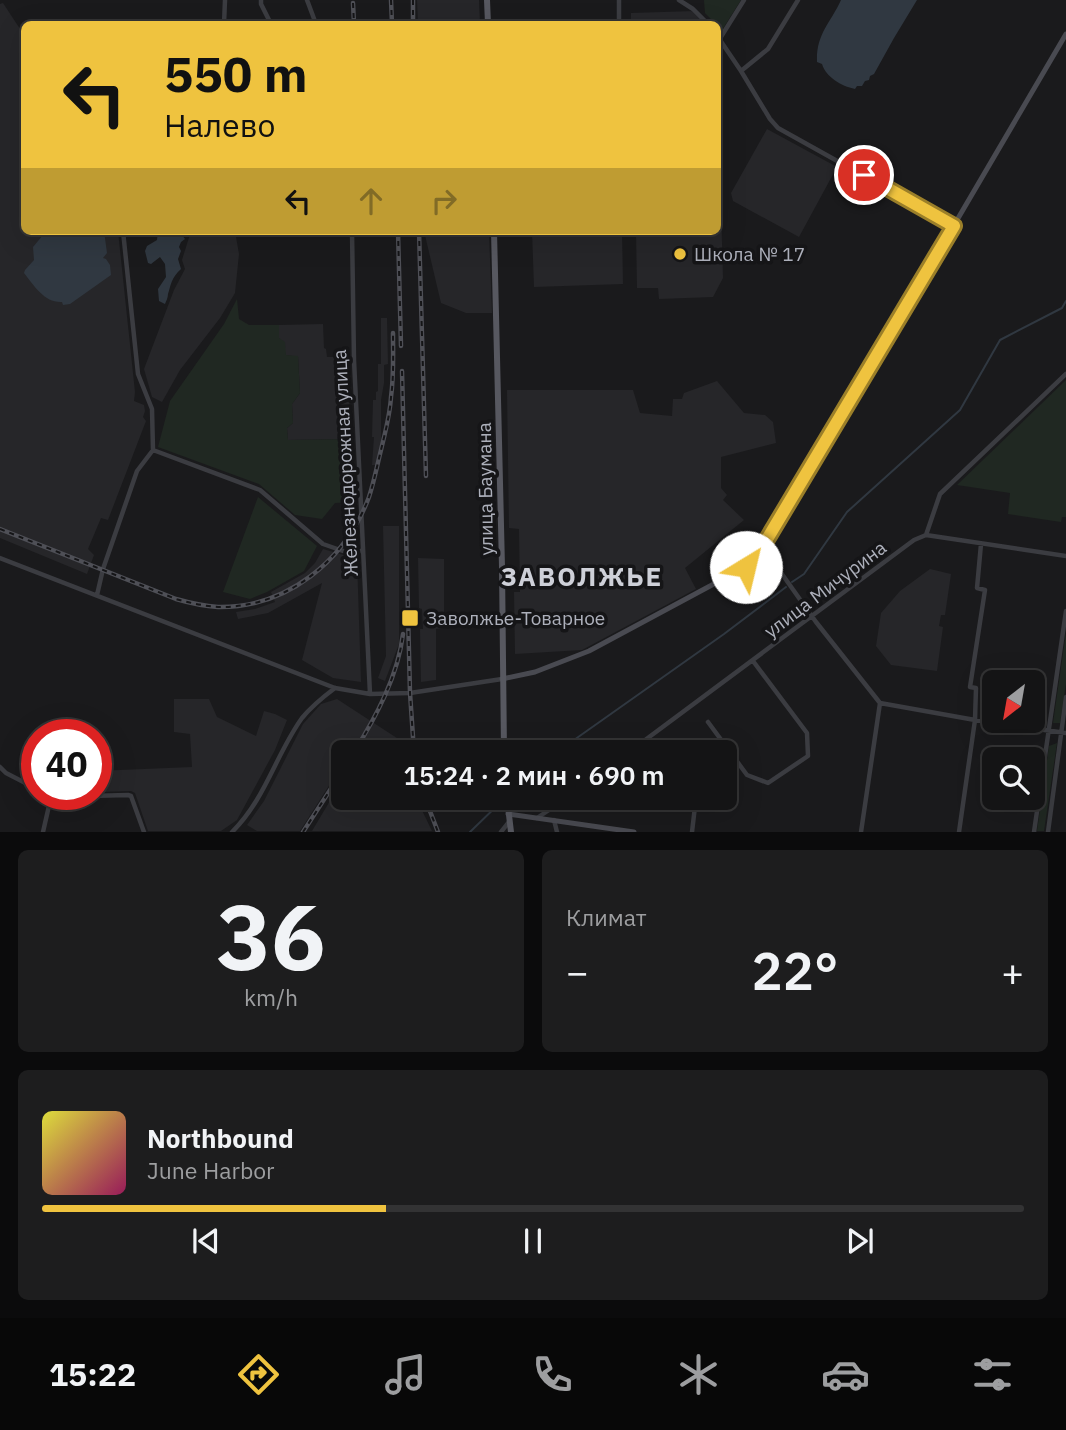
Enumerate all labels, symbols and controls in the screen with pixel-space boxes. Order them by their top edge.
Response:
text: 550 m [164,42,308,105]
icon: left [49,49,140,140]
text: Налево [164,104,275,146]
pin [834,145,894,205]
icon: arrive [845,156,883,194]
icon: left [279,182,317,220]
icon: ahead [352,182,390,220]
icon: right [425,182,463,220]
place label: Школа № 17 [694,242,805,266]
marker: Школа № 17 [672,246,688,262]
street label: Железнодорожная улица [327,349,363,577]
street label: улица Баумана [472,422,498,556]
position arrow [709,530,783,604]
street label: улица Мичурина [759,535,891,643]
district label: ЗАВОЛЖЬЕ [501,559,663,593]
place label: Заволжье-Товарное [426,606,605,630]
marker: Заволжье-Товарное [400,608,420,628]
north arrow [982,670,1045,733]
map controls [982,670,1045,810]
speed limit sign: 40 [21,719,112,810]
button: search [982,747,1045,810]
text: 15:24 · 2 мин · 690 m [403,758,665,792]
text: 36 [216,877,326,995]
text: Климат [566,902,647,932]
text: 22° [752,937,838,1004]
text: − [566,947,589,996]
text: + [1001,947,1024,996]
text: km/h [244,982,298,1012]
text: Northbound [147,1121,294,1155]
text: June Harbor [147,1155,275,1185]
icon: previous [187,1222,225,1260]
icon: pause [514,1222,552,1260]
icon: next [841,1222,879,1260]
icon: directions [234,1350,283,1399]
icon: music [381,1350,430,1399]
icon: phone [528,1350,577,1399]
icon: climate [674,1350,723,1399]
icon: car [821,1350,870,1399]
icon: filters [968,1350,1017,1399]
text: 15:22 [49,1353,136,1395]

